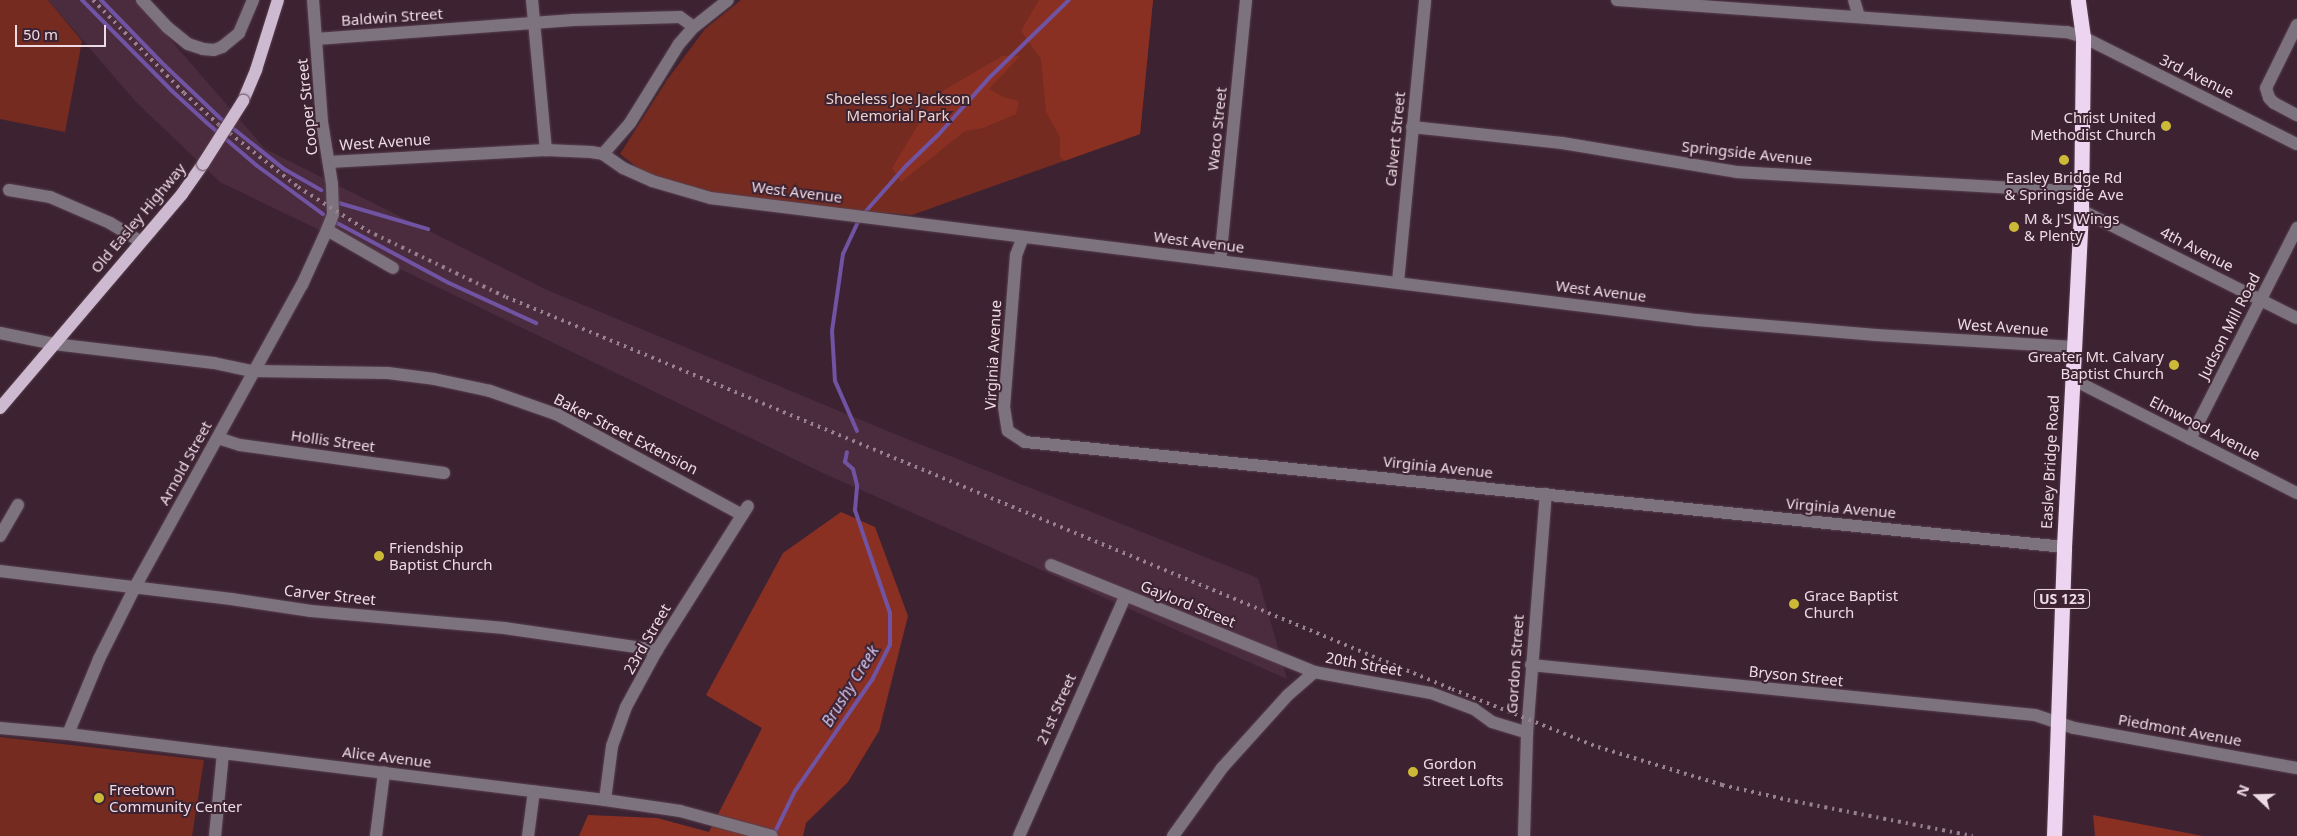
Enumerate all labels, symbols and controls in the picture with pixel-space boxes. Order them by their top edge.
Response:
street label: Baldwin Street [341,4,443,30]
scale bar [18,15,109,47]
text: 50 m [23,24,58,44]
street label: 3rd Avenue [2157,50,2237,102]
street label: Cooper Street [293,58,321,156]
street label: Waco Street [1204,86,1230,172]
park label: Shoeless Joe Jackson Memorial Park [826,89,970,124]
street label: Calvert Street [1381,91,1409,187]
place label: Christ United Methodist Church [2030,108,2156,143]
marker: Christ United Methodist Church [2160,120,2172,132]
street label: West Avenue [339,130,431,154]
street label: Springside Avenue [1681,137,1813,169]
marker: Easley Bridge Rd & Springside Ave [2058,154,2070,166]
street label: Old Easley Highway [87,160,189,276]
place label: Easley Bridge Rd & Springside Ave [2004,168,2124,203]
street label: West Avenue [751,178,843,206]
place label: M & J'S Wings & Plenty [2024,209,2119,244]
marker: M & J'S Wings & Plenty [2008,221,2020,233]
street label: 4th Avenue [2157,223,2237,275]
street label: West Avenue [1153,228,1245,256]
street label: Judson Mill Road [2194,270,2264,382]
street label: West Avenue [1555,277,1647,305]
street label: Virginia Avenue [981,300,1005,410]
street label: West Avenue [1957,315,2049,339]
place label: Greater Mt. Calvary Baptist Church [2028,347,2164,382]
marker: Greater Mt. Calvary Baptist Church [2168,359,2180,371]
street label: Baker Street Extension [551,390,701,478]
street label: Elmwood Avenue [2147,392,2263,464]
street label: Easley Bridge Road [2038,395,2062,529]
street label: Arnold Street [155,418,215,508]
street label: Hollis Street [290,426,376,456]
street label: Virginia Avenue [1382,452,1494,482]
street label: Virginia Avenue [1785,494,1897,522]
place label: Friendship Baptist Church [389,538,493,573]
marker: Friendship Baptist Church [373,550,385,562]
street label: Gaylord Street [1138,577,1238,631]
street label: Carver Street [283,581,377,609]
place label: Grace Baptist Church [1804,586,1898,621]
road number: US 123 [2033,588,2091,610]
marker: Grace Baptist Church [1788,598,1800,610]
street label: 23rd Street [620,601,674,677]
street label: Gordon Street [1503,614,1527,714]
water label: Brushy Creek [817,642,883,730]
street label: 20th Street [1324,648,1404,680]
street label: Bryson Street [1748,662,1844,690]
street label: 21st Street [1032,671,1080,747]
street label: Piedmont Avenue [2117,710,2243,750]
street label: Alice Avenue [341,743,433,771]
place label: Gordon Street Lofts [1423,754,1503,789]
marker: Gordon Street Lofts [1407,766,1419,778]
north arrow [2232,771,2282,821]
place label: Freetown Community Center [109,780,242,815]
text: N [2232,782,2253,799]
marker: Freetown Community Center [93,792,105,804]

